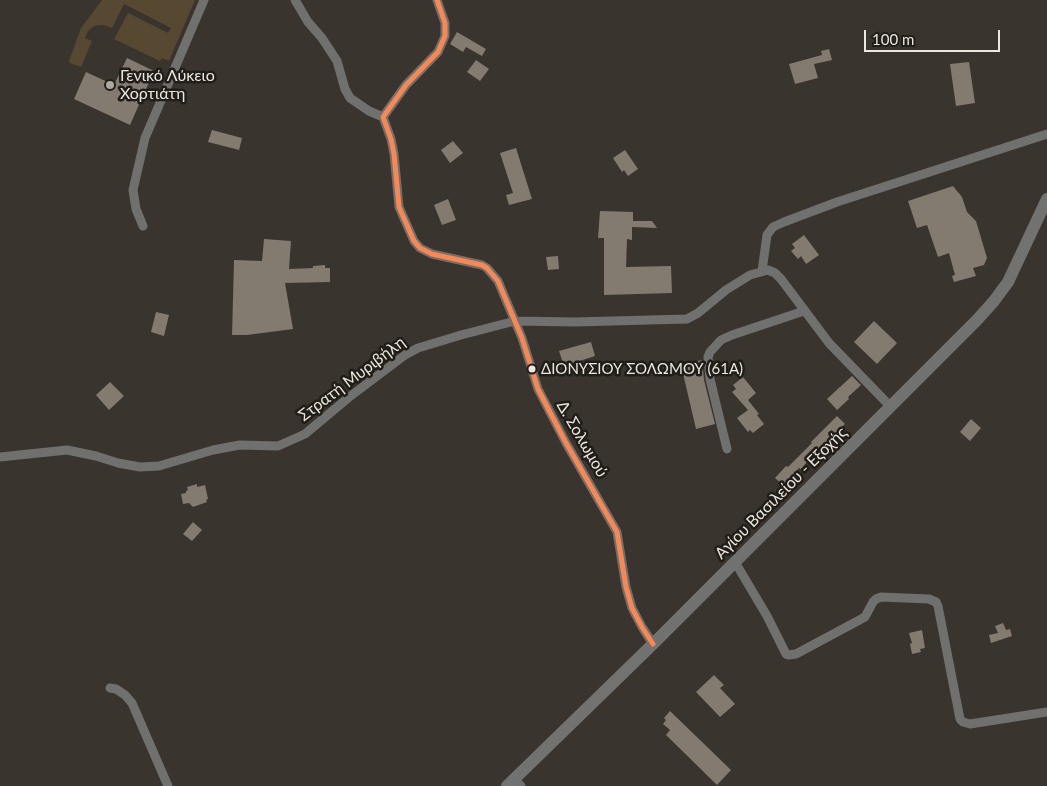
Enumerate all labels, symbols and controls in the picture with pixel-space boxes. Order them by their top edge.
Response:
scale bar [867,20,1003,52]
text: 100 m [872,30,914,48]
place label: Γενικό Λύκειο Χορτιάτη [120,66,215,104]
marker: Γενικό Λύκειο Χορτιάτη [104,79,116,91]
street label: Στρατή Μυριβήλη [295,333,409,425]
place label: ΔΙΟΝΥΣΙΟΥ ΣΟΛΩΜΟΥ (61Α) [541,360,743,378]
marker: ΔΙΟΝΥΣΙΟΥ ΣΟΛΩΜΟΥ (61Α) [527,364,537,374]
street label: Δ. Σολωμού [552,397,612,481]
street label: Αγίου Βασιλείου - Εξοχής [711,423,851,563]

